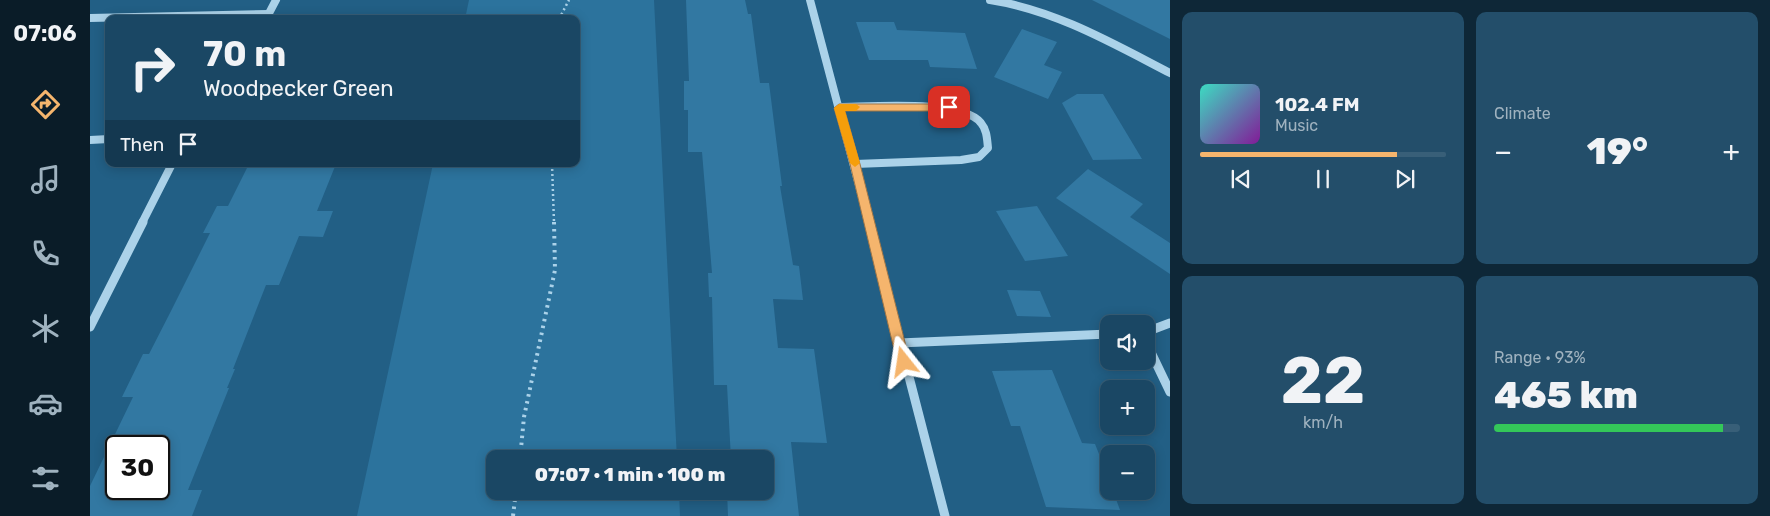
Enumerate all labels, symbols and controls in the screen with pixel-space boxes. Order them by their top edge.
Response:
text: 07:06 [13,20,77,47]
text: 70 m [203,33,286,75]
icon: right [120,35,185,100]
text: Woodpecker Green [203,75,394,102]
pin [928,86,970,128]
icon: directions [28,87,63,122]
icon: arrive [935,93,963,121]
text: 102.4 FM [1275,93,1359,116]
text: Climate [1494,104,1551,123]
text: Music [1275,116,1318,135]
text: 19° [1587,128,1648,174]
icon: arrive [174,130,202,158]
text: Then [120,133,164,156]
text: − [1494,135,1512,168]
text: + [1723,135,1740,168]
icon: music [28,162,63,197]
icon: previous [1227,165,1255,193]
icon: pause [1309,165,1337,193]
icon: next [1391,165,1419,193]
icon: phone [28,236,63,271]
icon: climate [28,311,63,346]
map controls [1100,315,1155,500]
button: sound [1100,315,1155,370]
position arrow [877,335,929,387]
text: 22 [1281,342,1365,419]
text: Range · 93% [1494,348,1586,367]
text: 465 km [1494,372,1638,418]
button: + [1100,380,1155,435]
icon: car [28,386,63,421]
text: km/h [1303,413,1343,432]
speed limit sign: 30 [105,435,170,500]
button: − [1100,445,1155,500]
icon: filters [28,461,63,496]
text: 07:07 · 1 min · 100 m [535,463,725,486]

